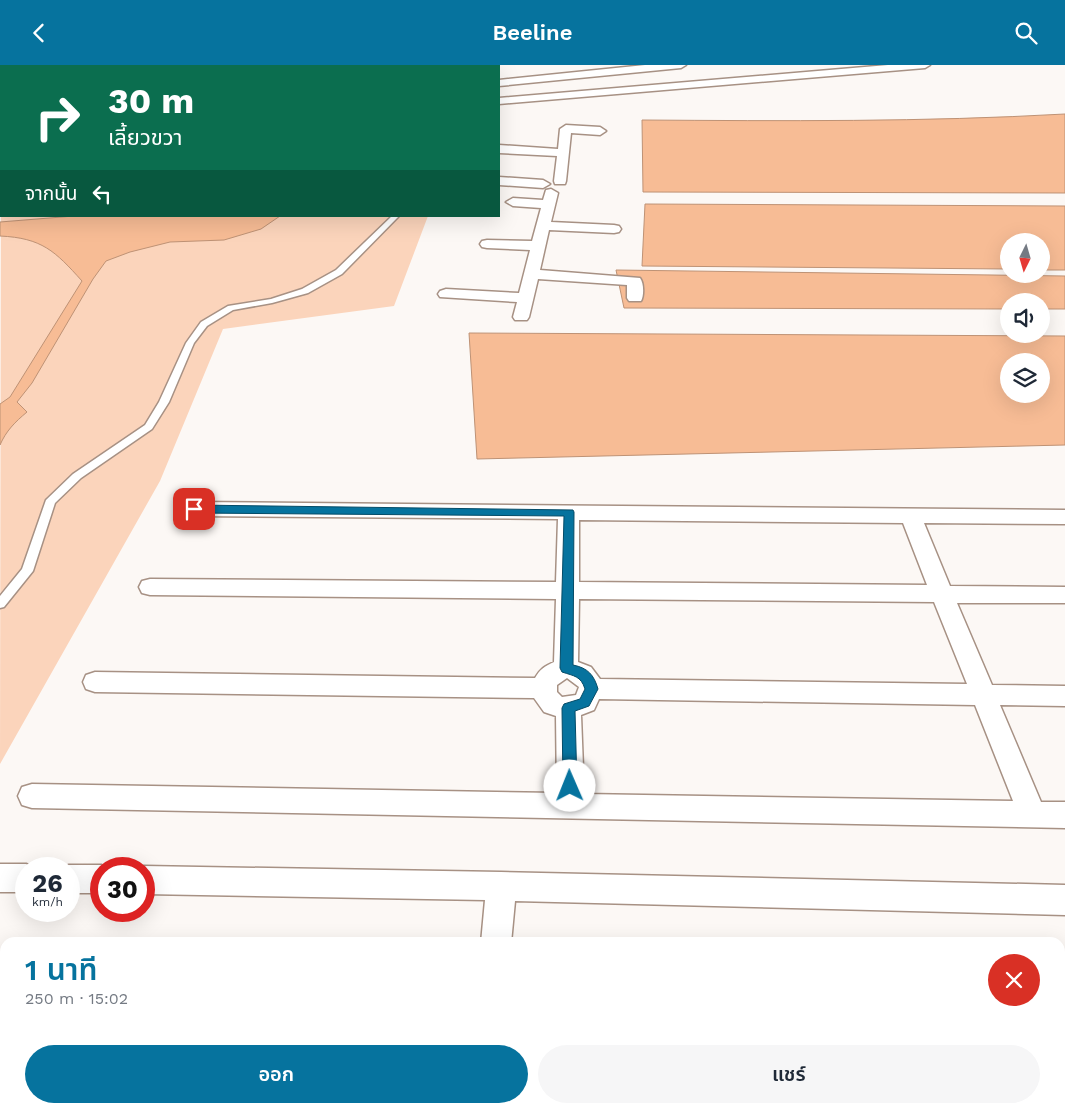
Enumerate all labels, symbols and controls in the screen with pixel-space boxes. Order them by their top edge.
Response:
icon: back [25,19,53,47]
icon: search [1012,19,1040,47]
text: Beeline [493,20,572,45]
text: 30 m [108,80,194,122]
icon: right [25,85,90,150]
text: เลี้ยวขวา [108,125,183,150]
icon: left [88,180,116,208]
text: จากนั้น [25,182,78,205]
north arrow [1000,233,1050,283]
map controls [1000,233,1050,403]
button: sound [1000,293,1050,343]
button: layers [1000,353,1050,403]
pin [173,488,215,530]
icon: arrive [180,495,208,523]
position arrow [543,759,595,811]
speed limit sign: 30 [90,857,155,922]
text: 26 [32,869,63,898]
text: km/h [32,895,63,909]
text: 1 นาที [25,952,97,987]
button: close [988,954,1040,1006]
text: 250 m · 15:02 [25,989,128,1008]
button: ออก [25,1045,528,1103]
button: แชร์ [538,1045,1040,1103]

